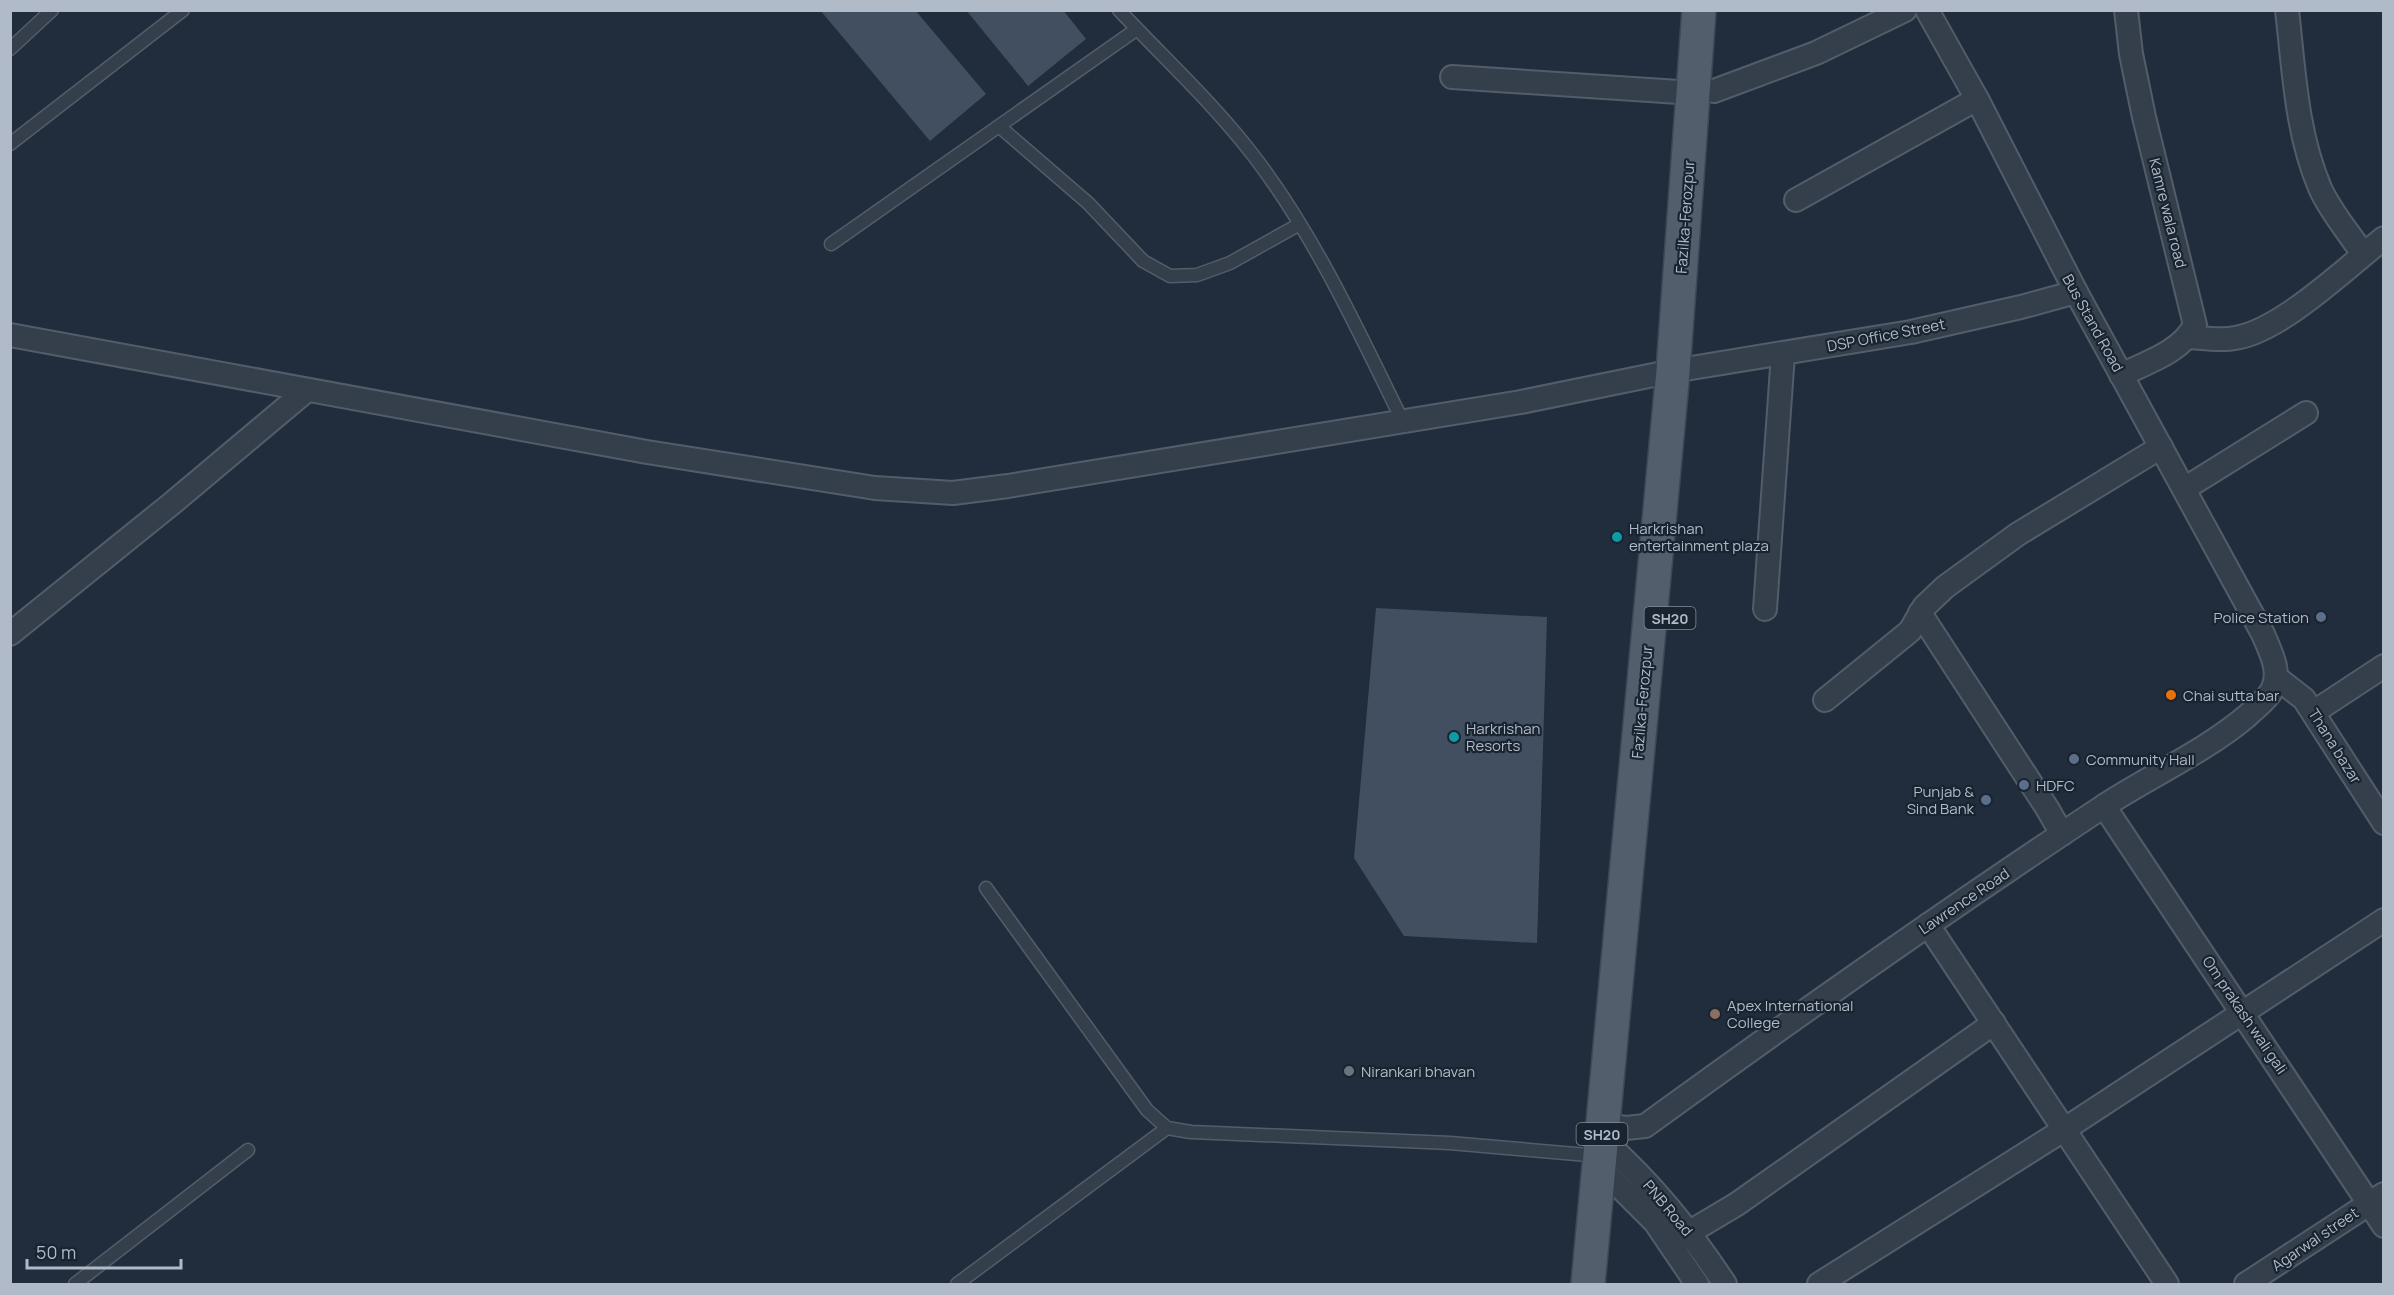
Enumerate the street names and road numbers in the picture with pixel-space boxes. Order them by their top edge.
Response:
street label: Kamre wala road [2144,156,2192,270]
street label: Fazilka-Ferozpur [1671,159,1699,274]
street label: Bus Stand Road [2057,270,2129,376]
street label: DSP Office Street [1825,313,1947,357]
road number: SH20 [1644,607,1696,629]
street label: Fazilka-Ferozpur [1627,644,1657,760]
street label: Thana bazar [2304,704,2367,788]
street label: Lawrence Road [1914,863,2014,939]
street label: Om prakash wali gali [2198,952,2292,1078]
road number: SH20 [1576,1123,1628,1145]
street label: PNB Road [1638,1176,1698,1240]
street label: Agarwal street [2267,1202,2363,1276]

